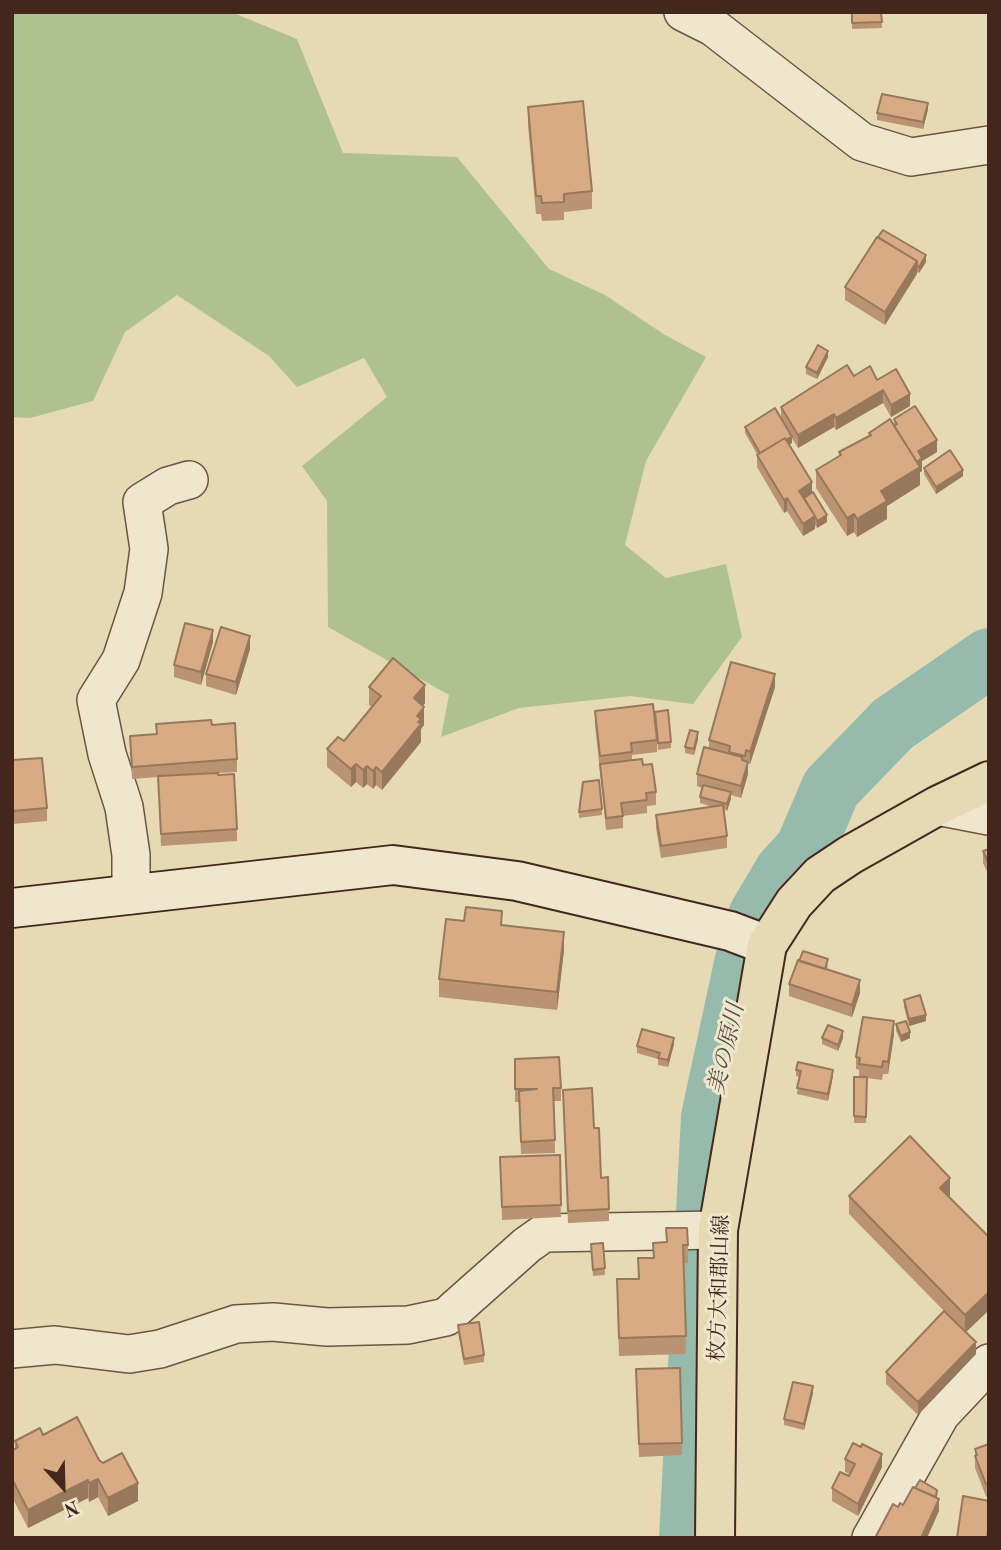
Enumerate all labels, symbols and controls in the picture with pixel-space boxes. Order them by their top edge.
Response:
water label: 美の原川 [703,1001,751,1097]
street label: 枚方大和郡山線 [705,1214,735,1362]
north arrow [28,1452,98,1522]
text: N [61,1495,81,1518]

